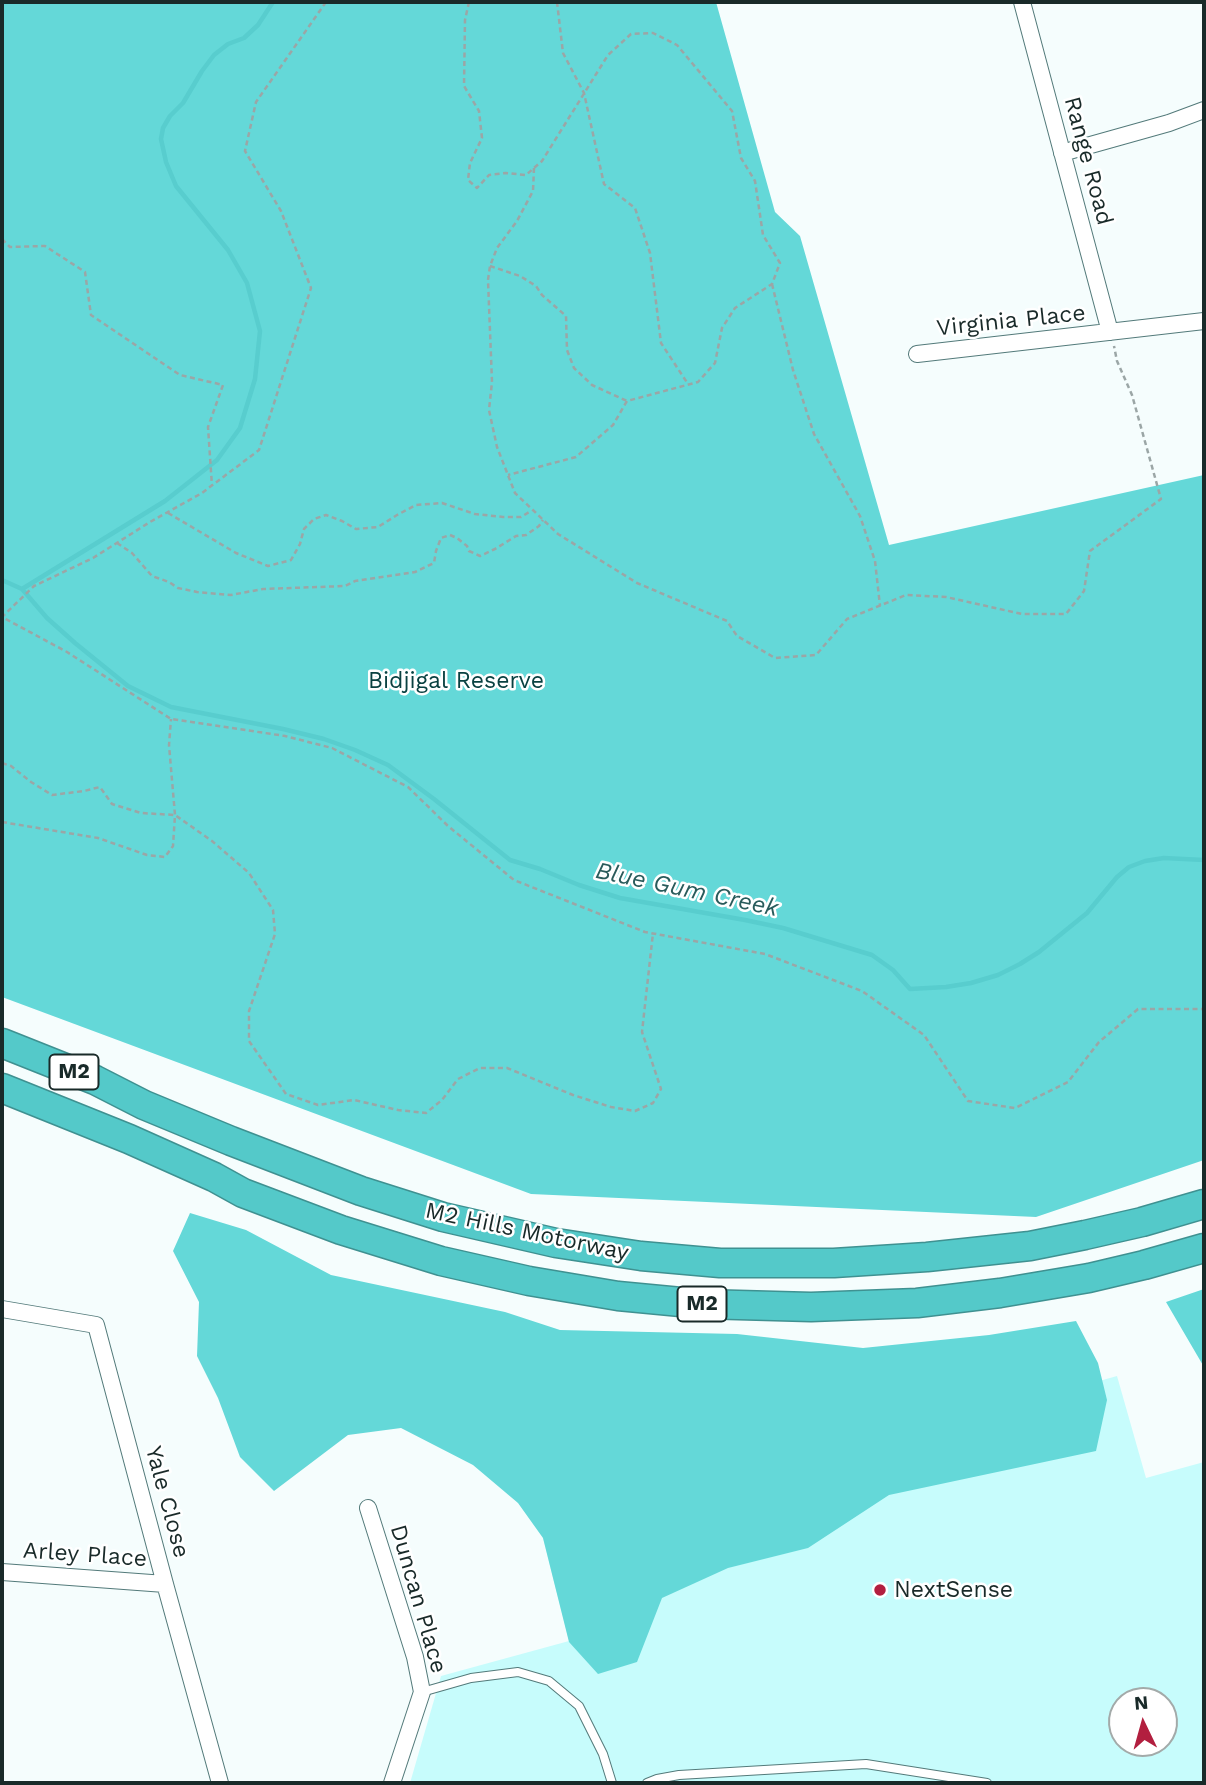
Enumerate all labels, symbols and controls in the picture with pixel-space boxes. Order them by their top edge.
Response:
street label: Range Road [1058,94,1118,228]
street label: Virginia Place [935,299,1087,343]
park label: Bidjigal Reserve [368,667,544,695]
water label: Blue Gum Creek [593,857,781,923]
road number: M2 [50,1054,98,1090]
street label: M2 Hills Motorway [423,1197,631,1267]
road number: M2 [678,1286,726,1322]
street label: Yale Close [139,1443,195,1561]
street label: Duncan Place [384,1522,452,1676]
street label: Arley Place [22,1537,148,1573]
place label: NextSense [894,1576,1013,1604]
marker: NextSense [872,1582,888,1598]
north arrow [1108,1687,1178,1757]
text: N [1133,1691,1149,1715]

